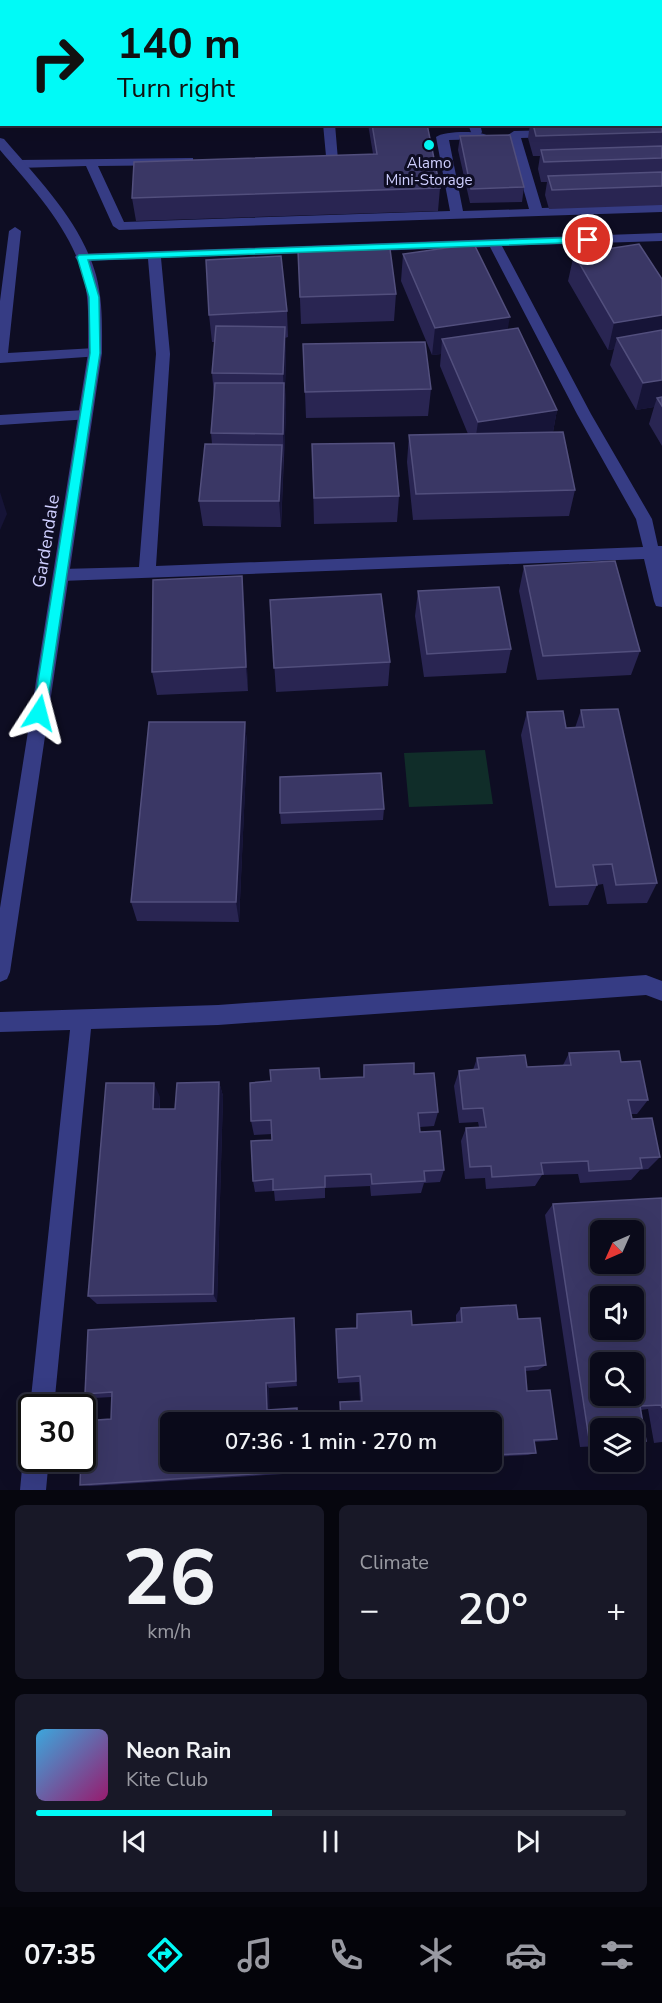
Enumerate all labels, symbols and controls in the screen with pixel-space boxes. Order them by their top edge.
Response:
text: 140 m [117,16,241,73]
icon: right [18,24,96,102]
text: Turn right [117,70,235,107]
marker: Alamo Mini-Storage [422,138,436,152]
place label: Alamo Mini-Storage [385,153,473,190]
pin [562,214,613,265]
icon: arrive [571,223,604,256]
street label: Gardendale [27,493,65,589]
position arrow [7,681,71,745]
north arrow [590,1220,644,1274]
map controls [590,1220,644,1472]
button: sound [590,1286,644,1340]
button: search [590,1352,644,1406]
speed limit sign: 30 [18,1394,96,1472]
button: layers [590,1418,644,1472]
text: 07:36 · 1 min · 270 m [225,1427,437,1457]
text: 26 [122,1525,216,1632]
text: Climate [360,1549,429,1576]
text: 20° [457,1579,528,1640]
text: − [360,1588,379,1633]
text: + [606,1588,626,1633]
text: km/h [147,1618,191,1645]
text: Neon Rain [126,1736,231,1766]
text: Kite Club [126,1766,208,1793]
icon: previous [118,1825,151,1858]
icon: pause [314,1825,347,1858]
icon: next [511,1825,544,1858]
icon: directions [144,1934,186,1976]
icon: music [234,1934,276,1976]
icon: phone [325,1934,367,1976]
icon: climate [415,1934,457,1976]
icon: car [505,1934,547,1976]
icon: filters [596,1934,638,1976]
text: 07:35 [24,1937,96,1974]

